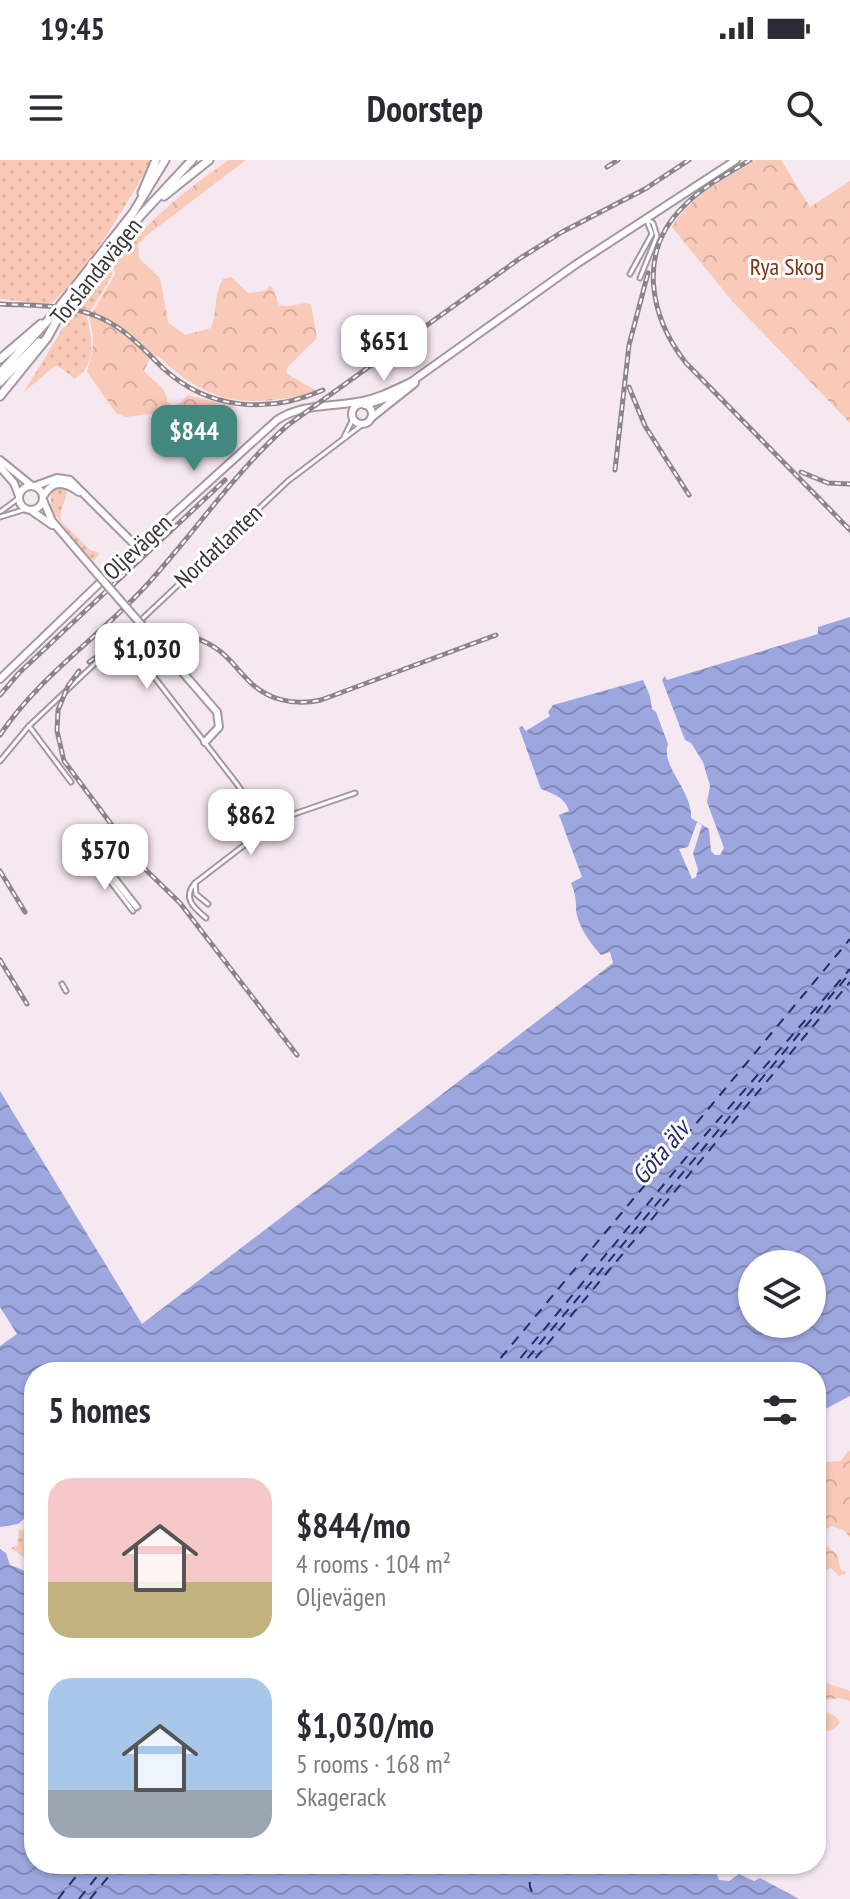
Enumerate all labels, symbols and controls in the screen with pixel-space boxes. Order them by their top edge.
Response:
text: 19:45 [40,9,105,48]
text: Doorstep [367,85,483,132]
icon: menu [24,86,68,130]
icon: search [782,86,826,130]
street label: Torslandavägen [43,211,149,331]
park label: Rya Skog [750,251,824,282]
pin: $651 [337,315,431,383]
text: $651 [359,324,409,357]
pin: $844 [147,405,241,473]
text: $844 [169,414,219,447]
street label: Nordatlanten [168,497,268,595]
street label: Oljevägen [96,507,178,587]
pin: $1,030 [82,623,212,691]
text: $1,030 [113,632,181,665]
pin: $862 [204,789,298,857]
text: $862 [226,798,276,831]
pin: $570 [58,824,152,892]
text: $570 [80,833,130,866]
water label: Göta älv [624,1110,699,1191]
map controls [738,1250,826,1338]
button: layers [738,1250,826,1338]
text: 5 homes [48,1388,151,1432]
icon: filters [758,1388,802,1432]
text: $844/mo [296,1503,411,1547]
icon: home [112,1510,208,1606]
text: 4 rooms · 104 m² [296,1547,451,1580]
text: Oljevägen [296,1580,386,1613]
text: $1,030/mo [296,1703,434,1747]
icon: home [112,1710,208,1806]
text: 5 rooms · 168 m² [296,1747,451,1780]
text: Skagerack [296,1780,386,1813]

